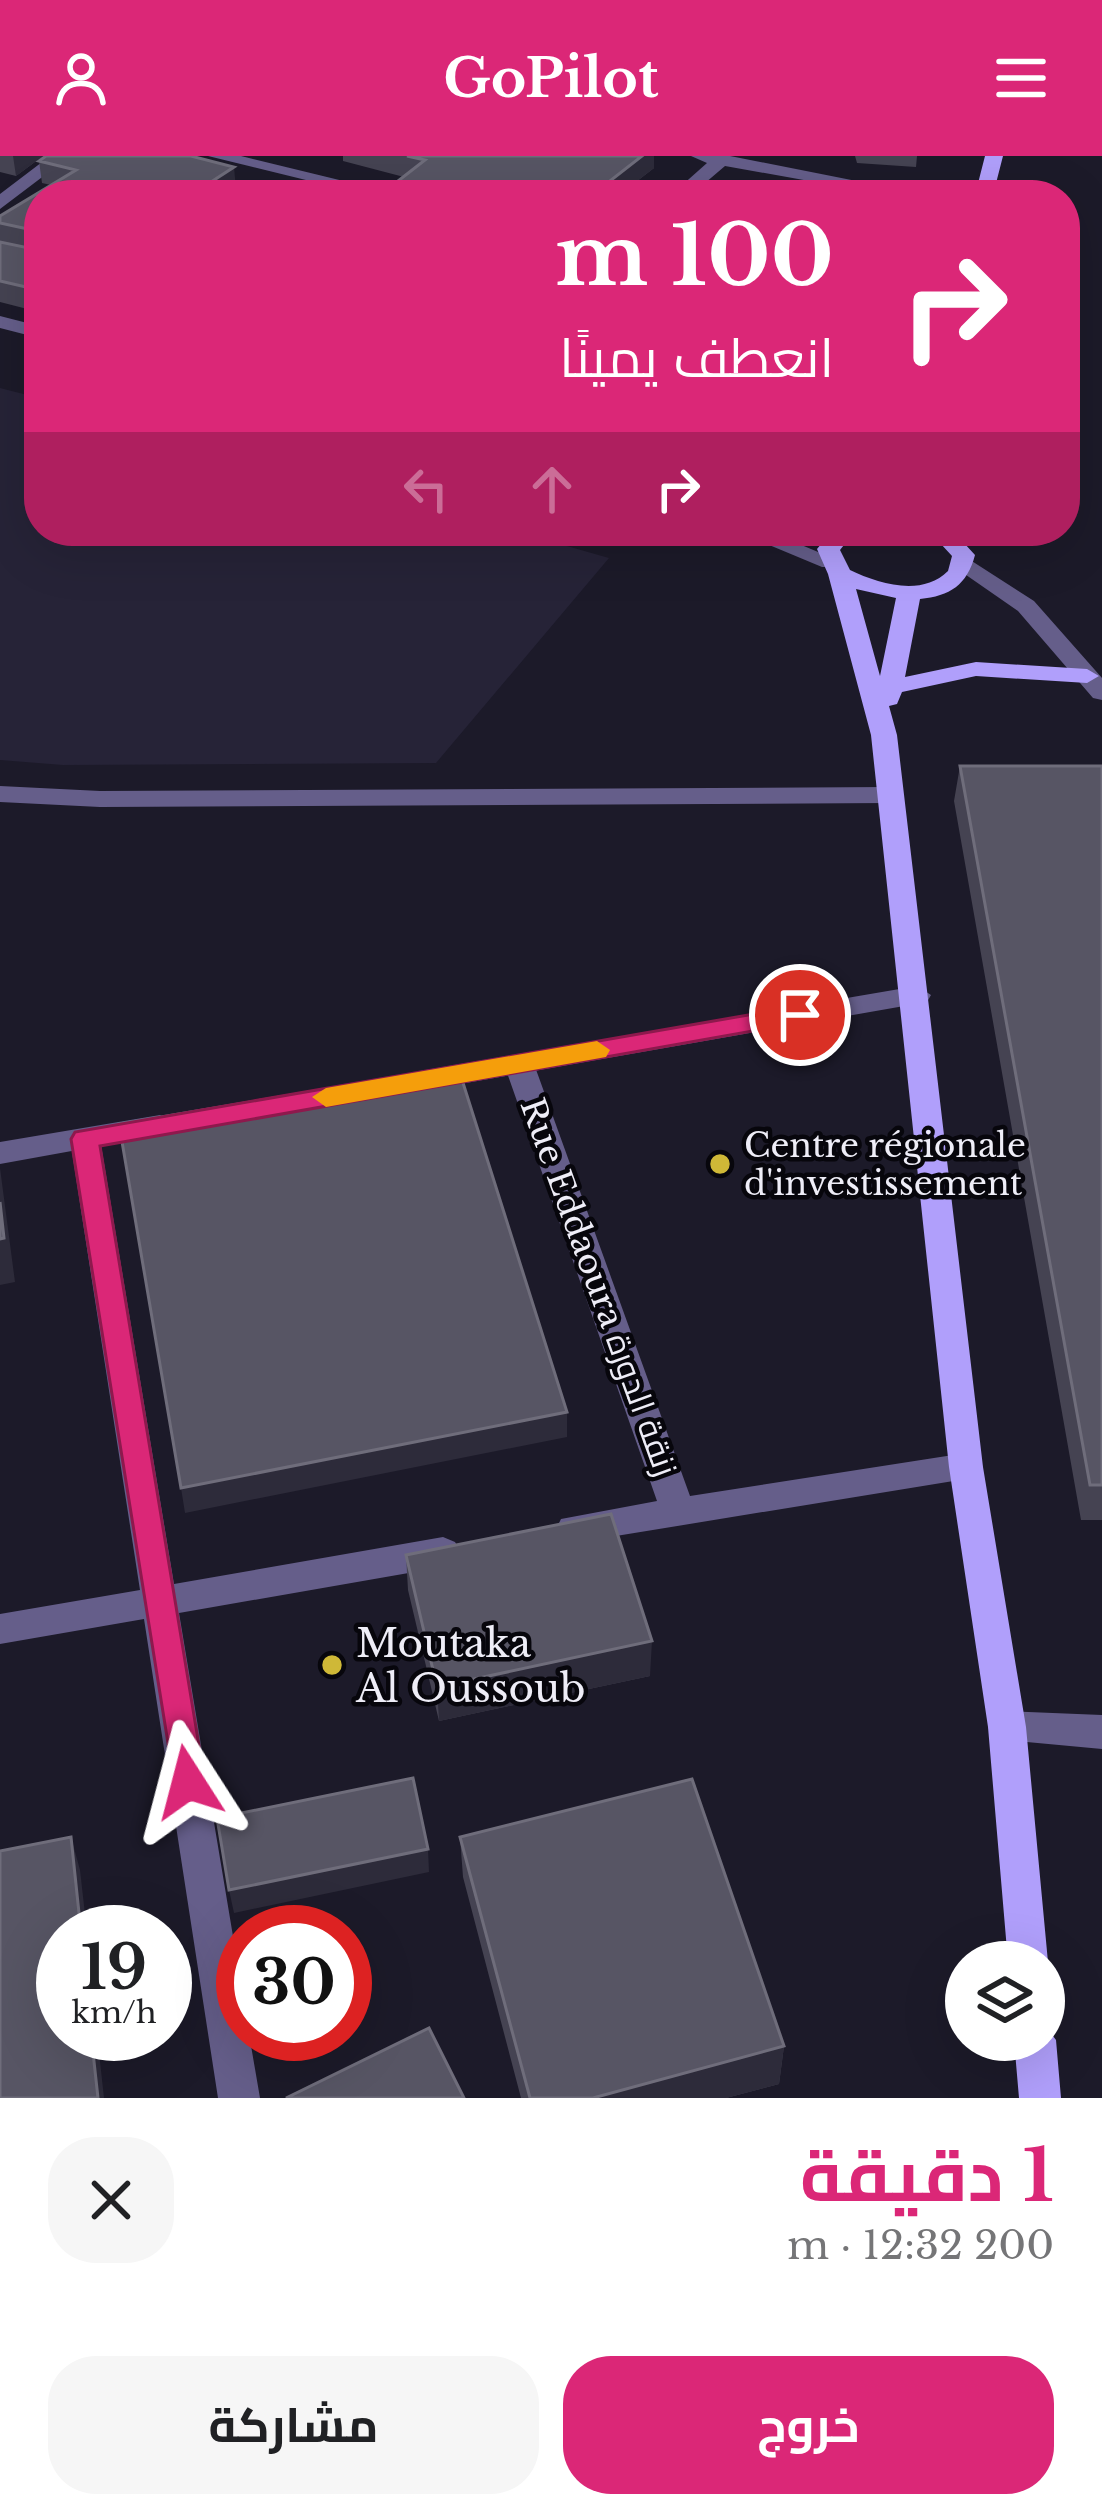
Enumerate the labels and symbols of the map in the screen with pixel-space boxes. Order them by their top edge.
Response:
pin [749,964,851,1066]
street label: Rue Eddaoura زنقة الدورة [512,1093,686,1481]
place label: Centre régionale d'investissement [744,1125,1026,1204]
marker: Centre régionale d'investissement [707,1151,733,1177]
place label: Moutaka Al Oussoub [355,1619,586,1713]
marker: Moutaka Al Oussoub [319,1652,345,1678]
position arrow [125,1719,251,1845]
speed limit sign: 30 [216,1905,372,2061]

